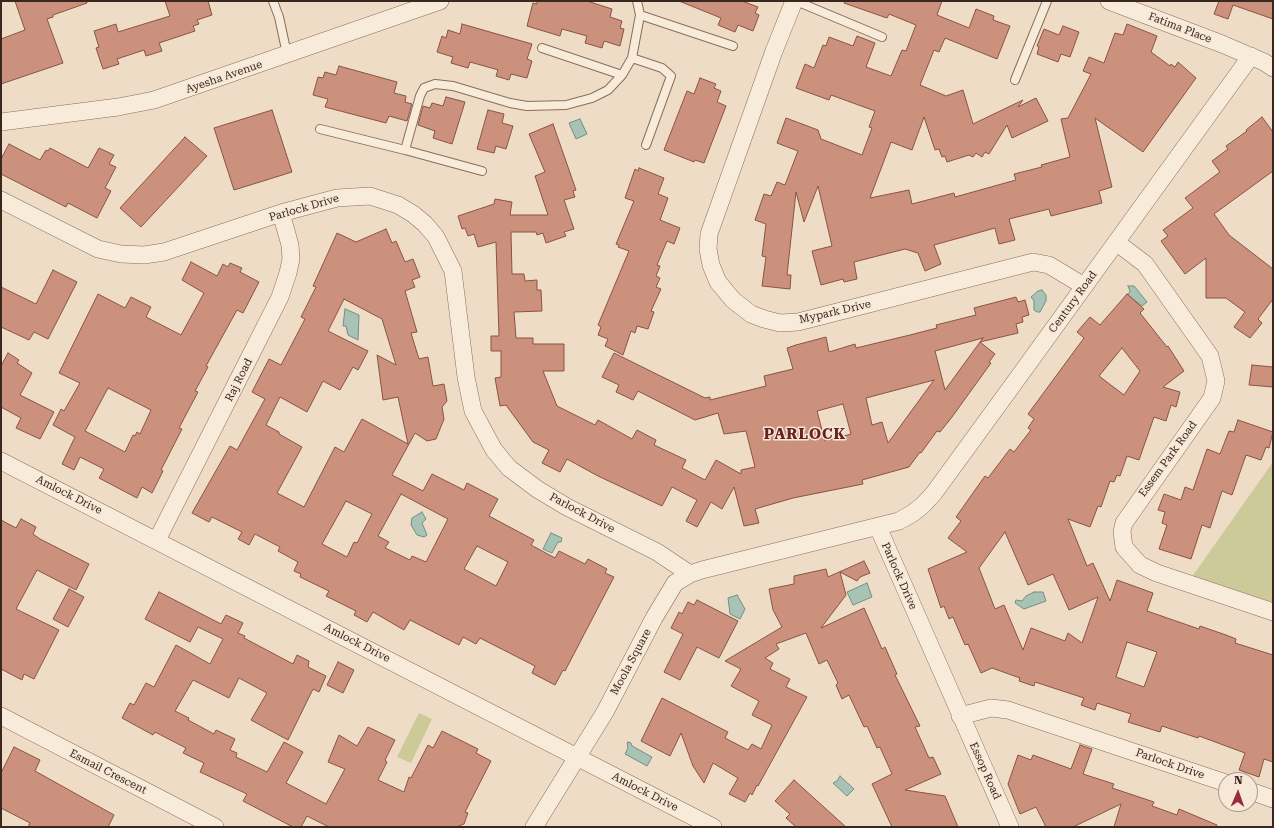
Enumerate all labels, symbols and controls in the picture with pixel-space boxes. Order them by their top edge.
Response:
street label: Fatima Place [1146,10,1214,46]
street label: Ayesha Avenue [184,58,264,96]
street label: Parlock Drive [268,192,340,224]
street label: Century Road [1046,269,1100,335]
street label: Mypark Drive [798,297,872,327]
street label: Raj Road [223,356,255,404]
street label: Essem Park Road [1136,419,1200,499]
district label: PARLOCK [764,426,846,444]
street label: Amlock Drive [34,473,104,517]
street label: Parlock Drive [547,490,617,536]
street label: Parlock Drive [878,540,920,612]
street label: Amlock Drive [322,621,392,665]
street label: Moola Square [608,627,654,697]
street label: Essop Road [967,740,1003,802]
street label: Parlock Drive [1134,746,1206,782]
street label: Esmail Crescent [67,747,149,797]
street label: Amlock Drive [610,770,680,814]
north arrow [1218,772,1258,812]
text: N [1234,774,1243,787]

